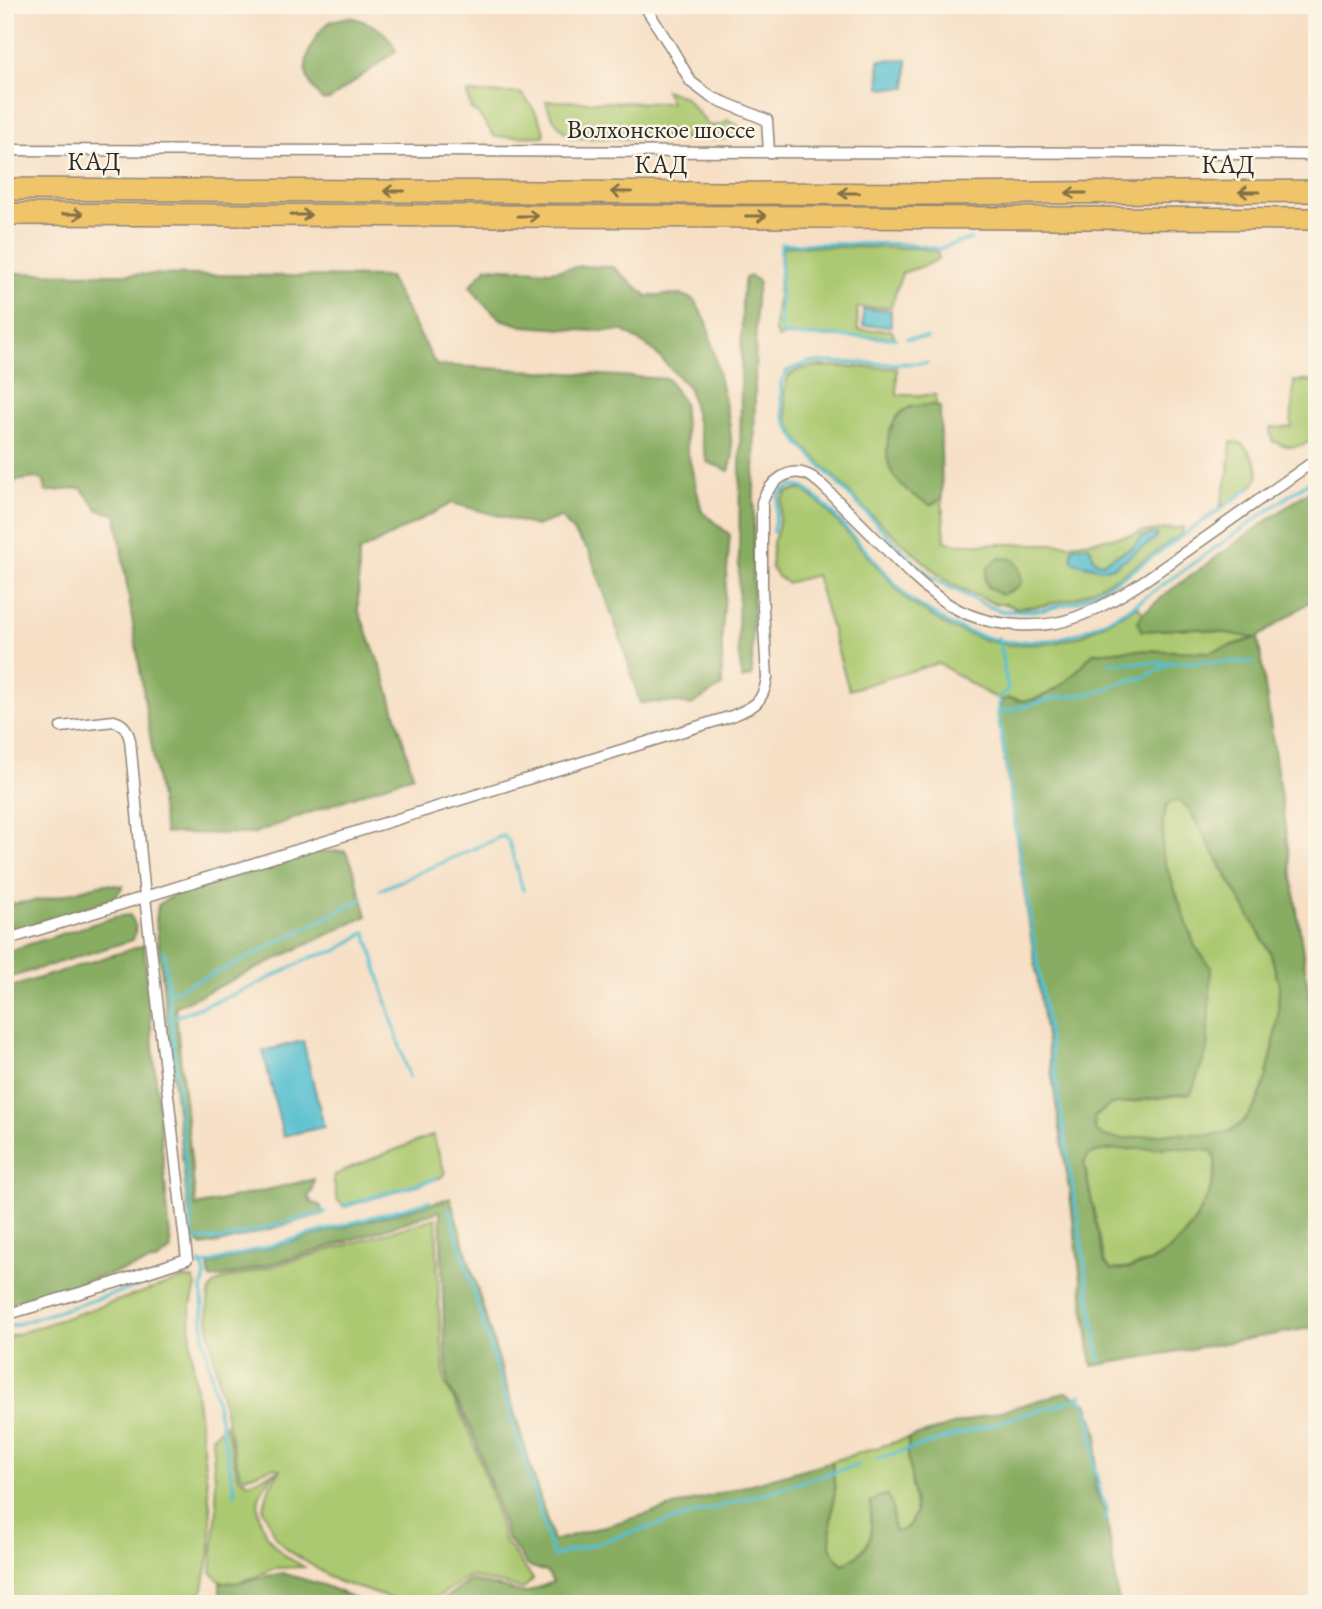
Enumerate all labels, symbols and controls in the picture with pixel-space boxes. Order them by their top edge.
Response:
street label: Волхонское шоссе [567,112,755,146]
street label: КАД [67,144,121,178]
street label: КАД [634,147,688,181]
street label: КАД [1201,147,1255,181]
one-way arrow [382,184,405,198]
one-way arrow [610,185,633,199]
one-way arrow [1237,185,1260,199]
one-way arrow [837,186,860,200]
one-way arrow [1065,186,1088,200]
one-way arrow [62,207,85,221]
one-way arrow [289,208,312,222]
one-way arrow [517,209,540,223]
one-way arrow [744,209,767,223]

